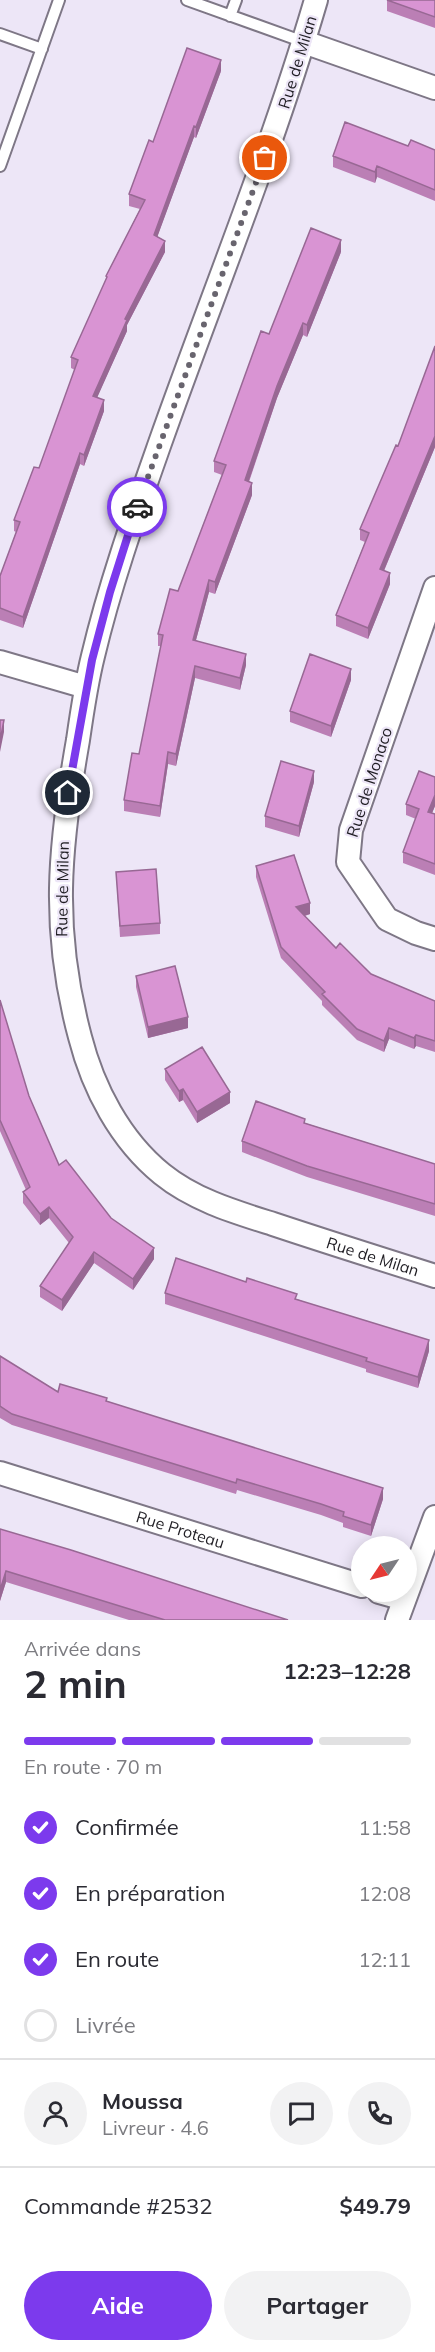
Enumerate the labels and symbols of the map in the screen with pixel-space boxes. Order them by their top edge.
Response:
street label: Rue de Milan [273,13,321,111]
pin [239,132,290,183]
courier [107,477,167,537]
street label: Rue de Monaco [342,725,396,839]
pin [42,767,93,818]
street label: Rue de Milan [51,841,73,937]
street label: Rue de Milan [324,1232,422,1280]
street label: Rue Proteau [134,1506,227,1552]
north arrow [351,1536,417,1602]

